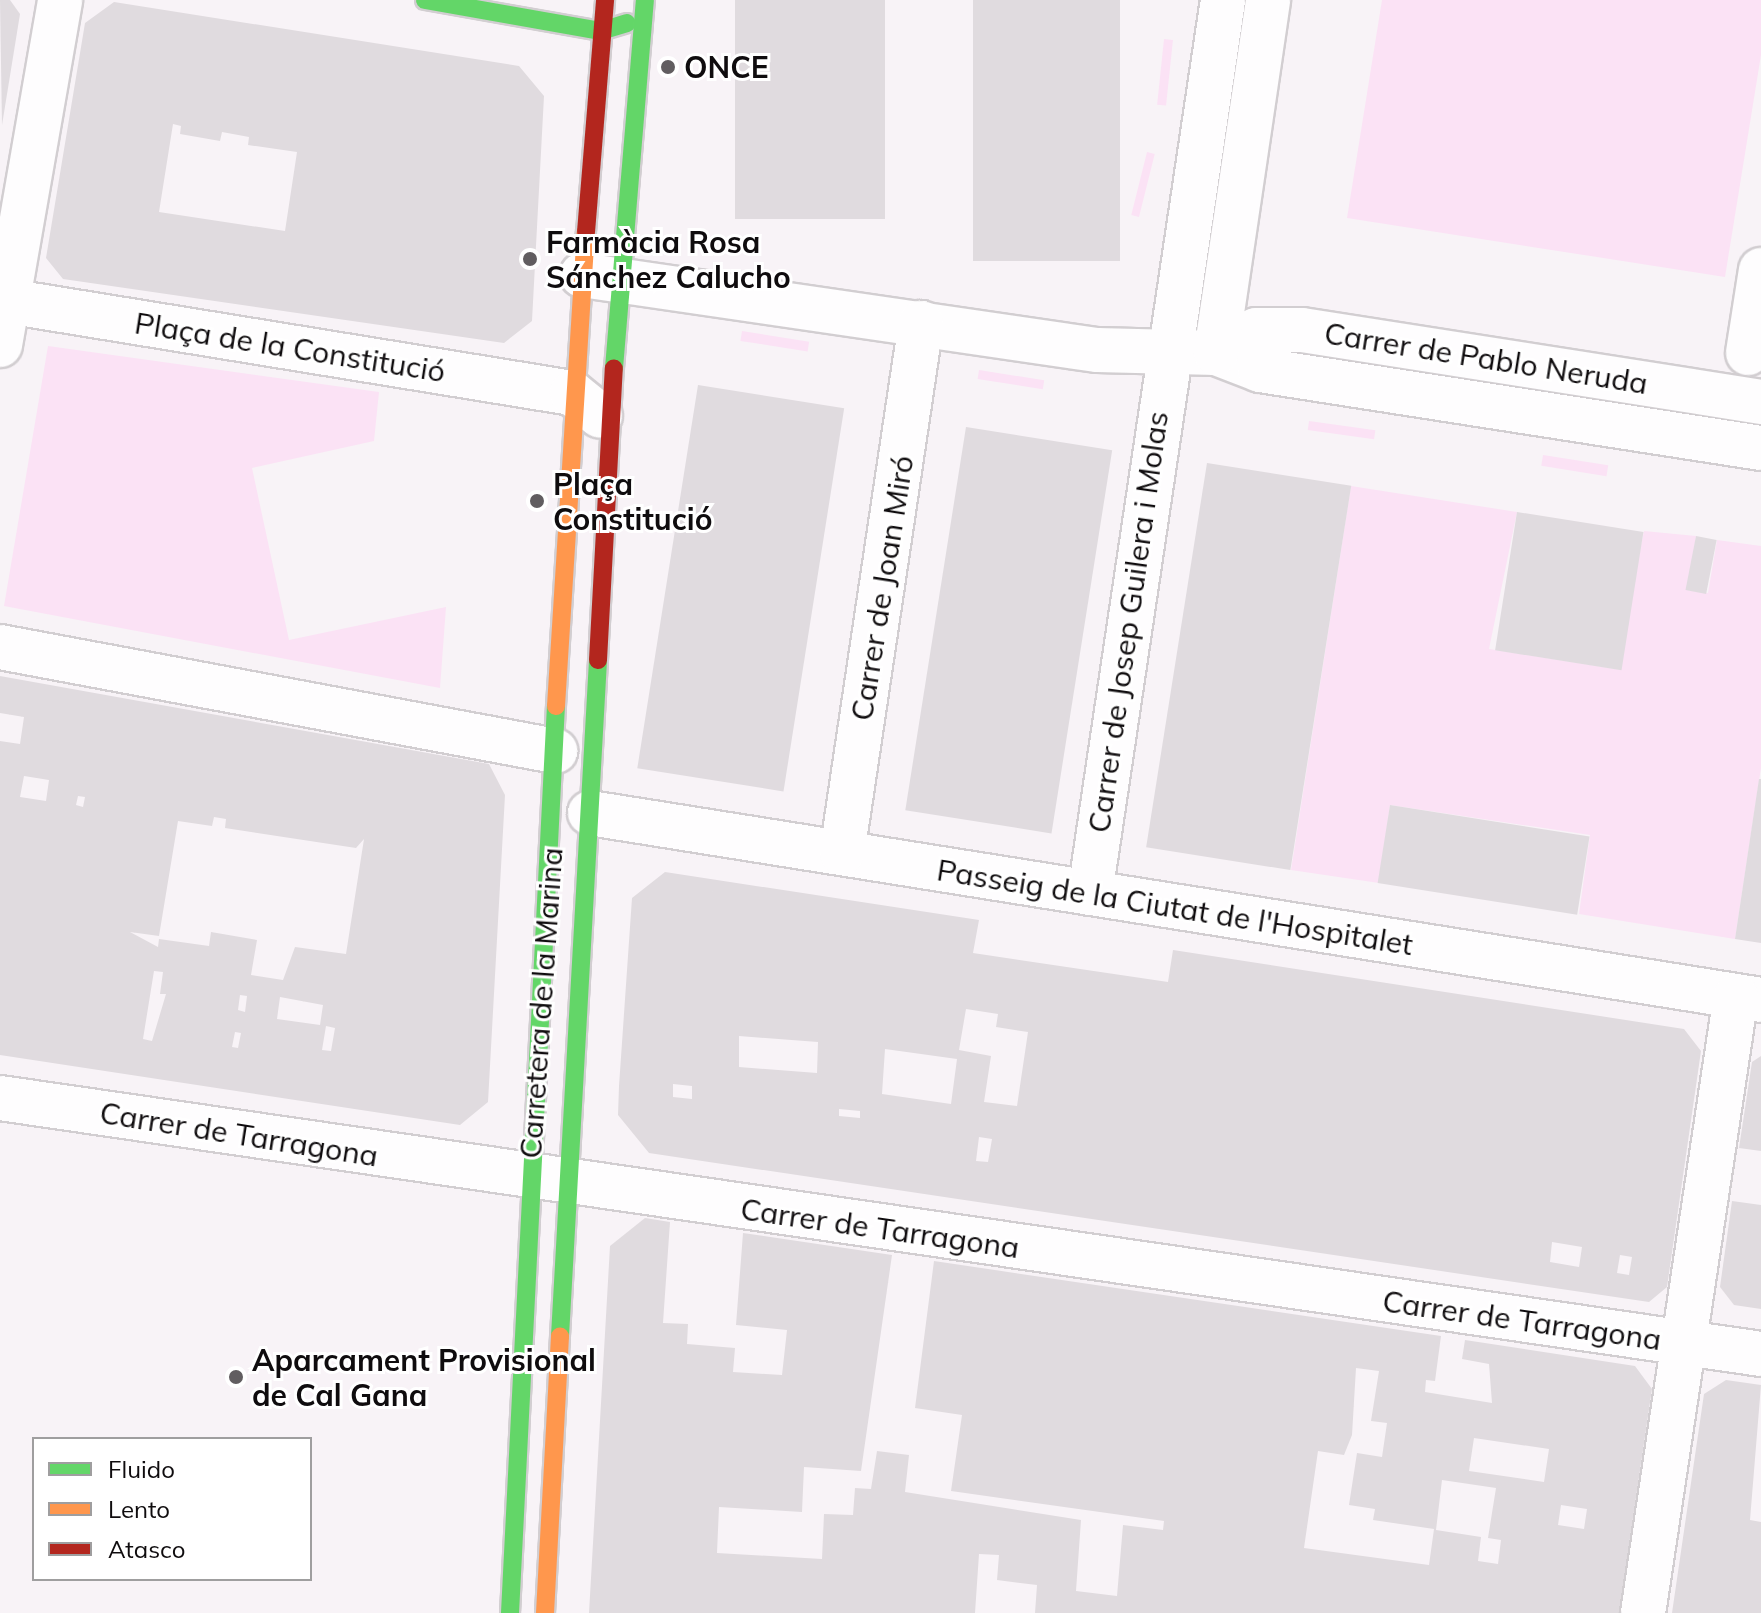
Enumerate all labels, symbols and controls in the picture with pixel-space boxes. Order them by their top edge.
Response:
place label: ONCE [684,49,769,85]
marker: ONCE [659,58,677,76]
place label: Farmàcia Rosa Sánchez Calucho [546,224,791,294]
marker: Farmàcia Rosa Sánchez Calucho [521,250,539,268]
street label: Plaça de la Constitució [132,305,448,389]
street label: Carrer de Pablo Neruda [1322,315,1650,401]
street label: Carrer de Josep Guilera i Molas [1081,409,1175,835]
street label: Carrer de Joan Miró [843,453,921,723]
place label: Plaça Constitució [553,466,712,536]
marker: Plaça Constitució [528,492,546,510]
street label: Carretera de la Marina [512,846,570,1160]
street label: Passeig de la Ciutat de l'Hospitalet [934,852,1416,962]
street label: Carrer de Tarragona [97,1094,381,1174]
street label: Carrer de Tarragona [738,1191,1022,1265]
street label: Carrer de Tarragona [1380,1283,1664,1357]
place label: Aparcament Provisional de Cal Gana [252,1342,596,1412]
marker: Aparcament Provisional de Cal Gana [227,1368,245,1386]
legend [32,1437,312,1581]
text: Fluido [108,1454,175,1484]
text: Lento [108,1494,170,1524]
text: Atasco [108,1534,185,1564]

